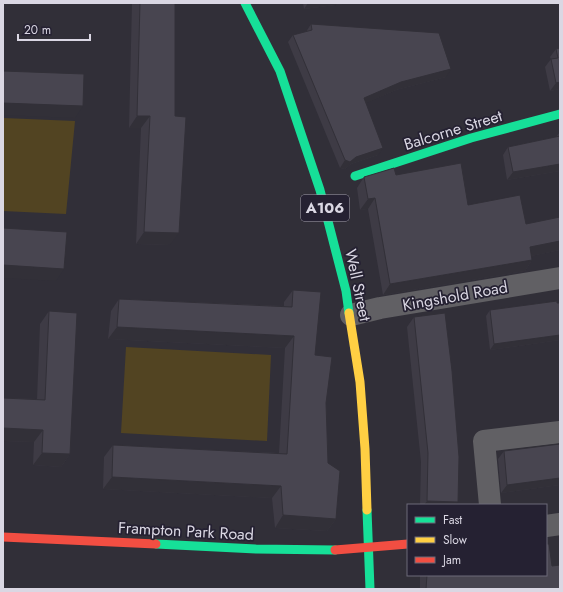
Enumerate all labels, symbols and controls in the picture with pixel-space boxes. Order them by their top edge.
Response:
scale bar [18,16,90,42]
text: 20 m [24,21,51,39]
street label: Balcorne Street [401,104,505,156]
road number: A106 [301,195,349,221]
street label: Well Street [339,247,377,323]
street label: Kingshold Road [401,275,509,317]
legend [407,504,547,576]
text: Fast [443,511,462,529]
street label: Frampton Park Road [117,516,255,546]
text: Slow [443,531,468,549]
text: Jam [441,551,461,569]

